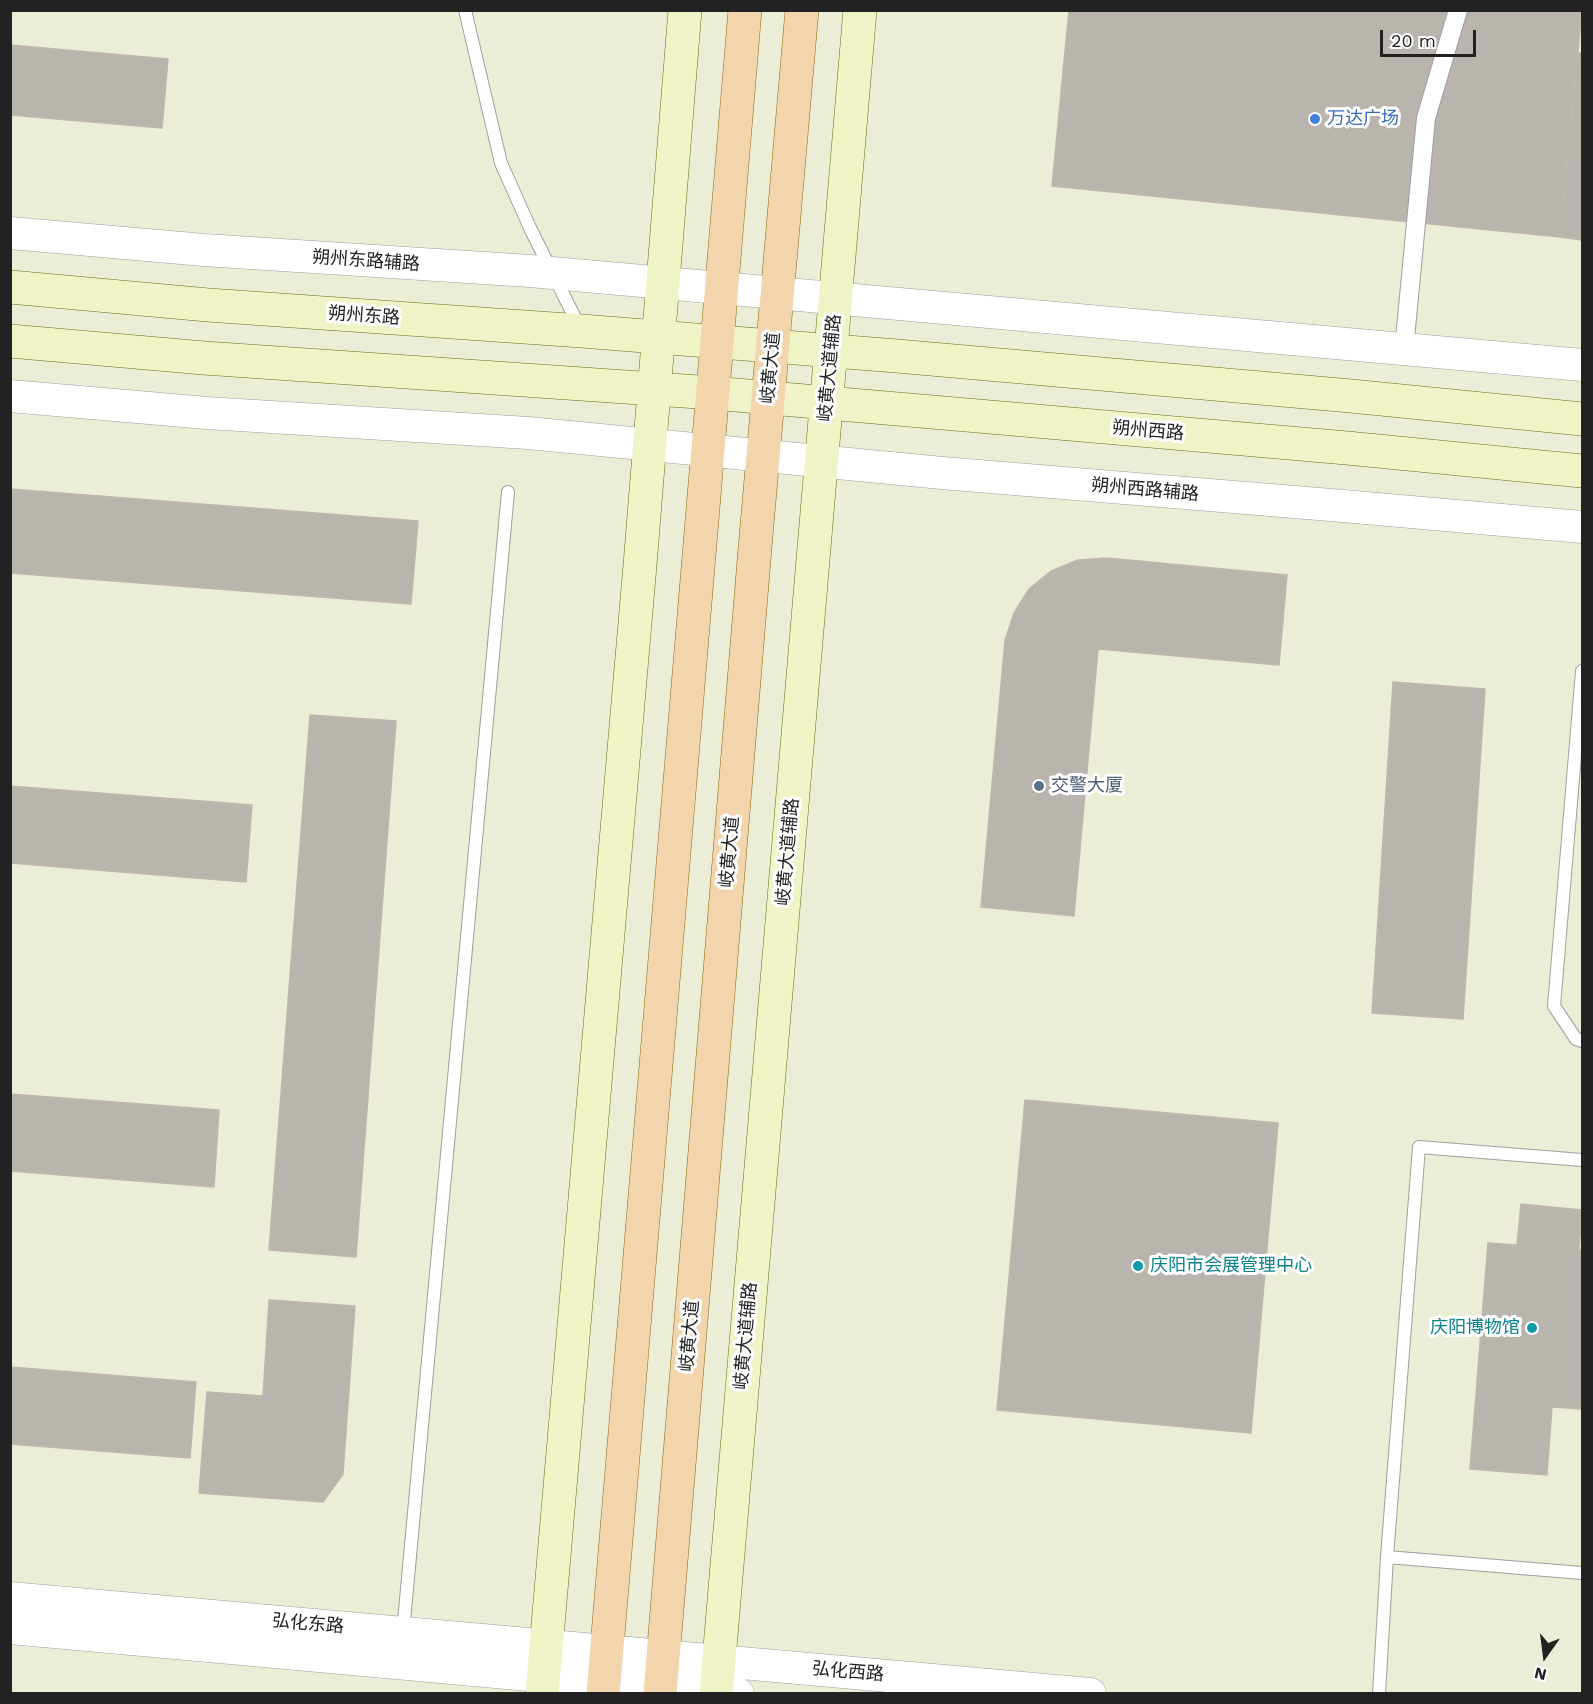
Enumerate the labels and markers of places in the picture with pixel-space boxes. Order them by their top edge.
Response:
place label: 万达广场 [1327,108,1399,130]
marker: 万达广场 [1308,112,1322,126]
place label: 交警大厦 [1051,775,1123,797]
marker: 交警大厦 [1032,779,1046,793]
place label: 庆阳市会展管理中心 [1150,1255,1312,1277]
marker: 庆阳市会展管理中心 [1131,1259,1145,1273]
place label: 庆阳博物馆 [1430,1317,1520,1339]
marker: 庆阳博物馆 [1525,1321,1539,1335]

